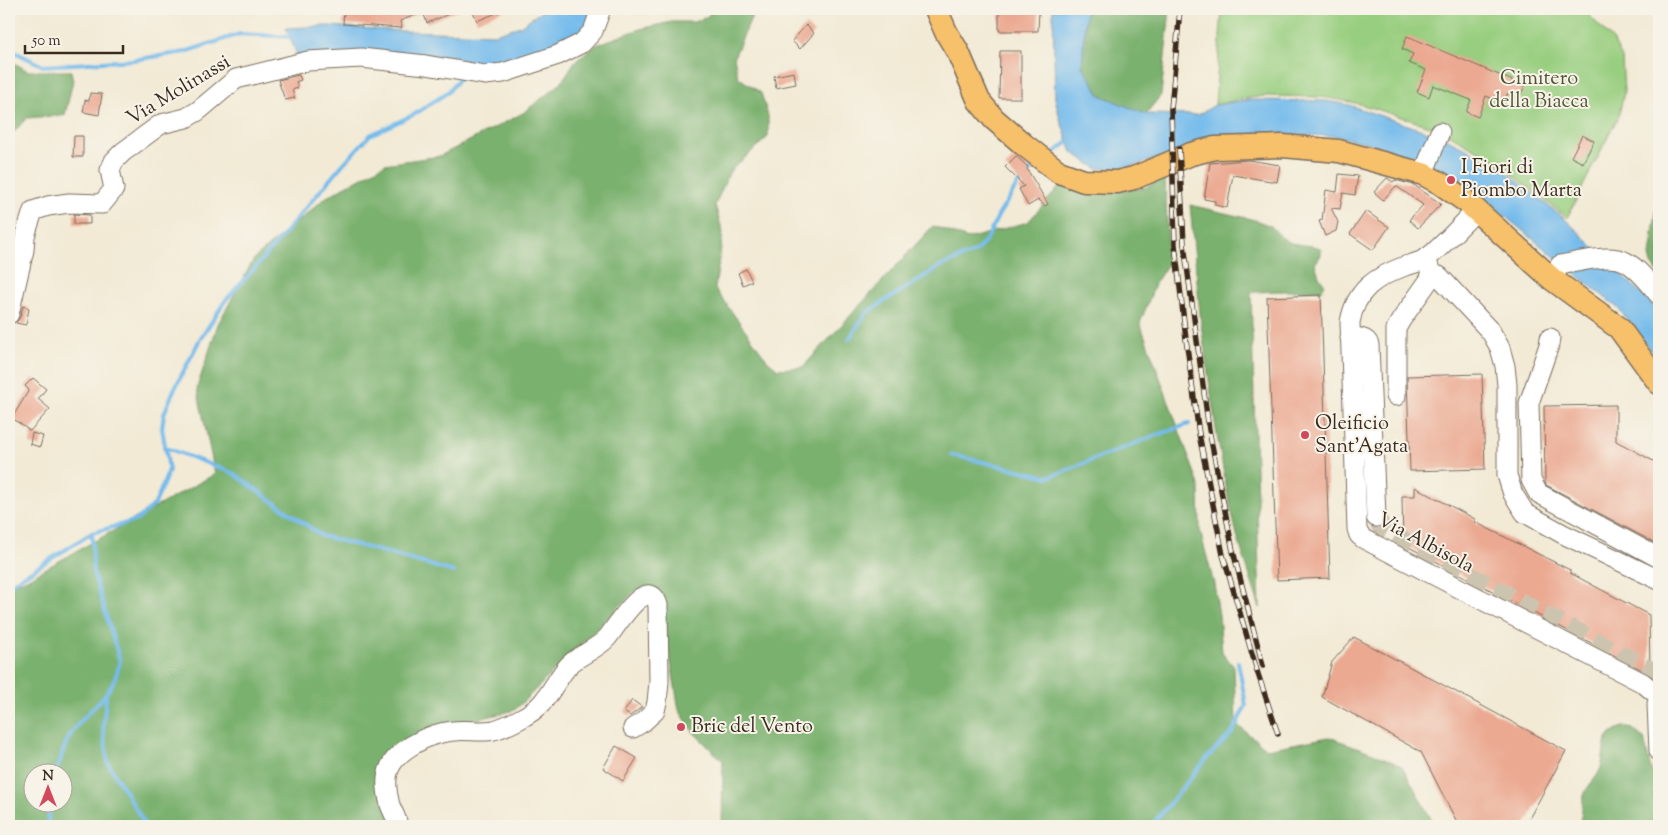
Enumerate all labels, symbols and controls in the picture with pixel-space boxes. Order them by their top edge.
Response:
scale bar [25,22,122,54]
text: 50 m [31,31,61,52]
street label: Via Molinassi [121,48,237,133]
park label: Cimitero della Biacca [1489,65,1589,117]
place label: I Fiori di Piombo Marta [1461,154,1582,206]
marker: I Fiori di Piombo Marta [1445,174,1457,186]
place label: Oleificio Sant'Agata [1315,410,1408,462]
marker: Oleificio Sant'Agata [1299,429,1311,441]
street label: Via Albisola [1371,506,1479,582]
place label: Bric del Vento [691,713,813,742]
marker: Bric del Vento [675,721,687,733]
north arrow [22,762,72,812]
text: N [42,767,54,787]

